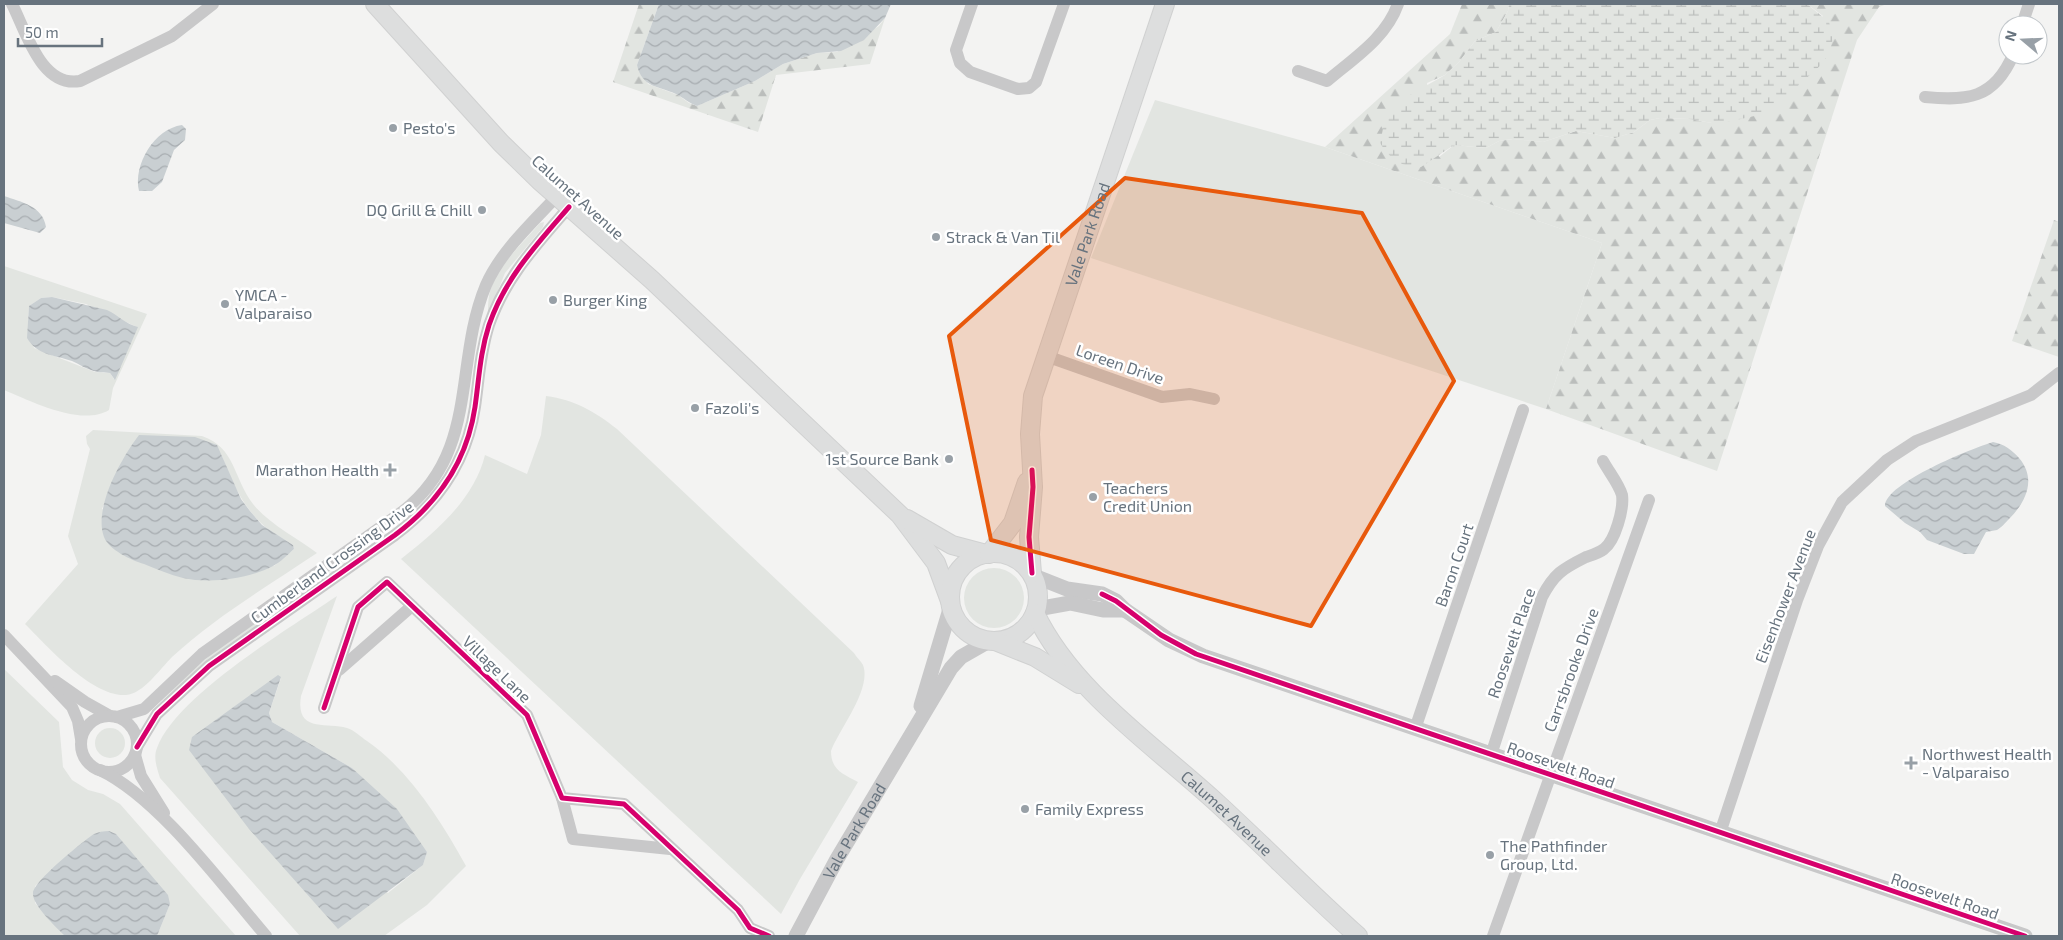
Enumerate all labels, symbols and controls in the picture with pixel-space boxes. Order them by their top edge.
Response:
scale bar [18,15,101,47]
north arrow [1998,15,2048,65]
text: 50 m [25,23,59,41]
text: N [2001,28,2020,43]
place label: Pesto's [403,118,455,137]
marker: Pesto's [387,122,399,134]
street label: Calumet Avenue [528,150,628,243]
street label: Vale Park Road [1061,180,1113,288]
place label: DQ Grill & Chill [366,200,472,220]
marker: DQ Grill & Chill [476,204,488,216]
place label: Strack & Van Til [946,227,1060,246]
marker: Strack & Van Til [930,231,942,243]
place label: YMCA - Valparaiso [235,285,312,322]
place label: Burger King [563,290,647,309]
marker: Burger King [547,294,559,306]
marker: YMCA - Valparaiso [219,298,231,310]
street label: Loreen Drive [1074,340,1167,387]
place label: Fazoli's [705,398,759,417]
marker: Fazoli's [689,402,701,414]
place label: 1st Source Bank [825,449,939,468]
marker: 1st Source Bank [943,453,955,465]
place label: Marathon Health [256,460,379,479]
marker: Marathon Health [383,463,397,477]
place label: Teachers Credit Union [1103,478,1192,515]
marker: Teachers Credit Union [1087,491,1099,503]
street label: Cumberland Crossing Drive [247,496,417,627]
street label: Baron Court [1430,521,1477,609]
street label: Eisenhower Avenue [1750,526,1819,665]
street label: Roosevelt Place [1483,585,1538,700]
street label: Carrsbrooke Drive [1539,605,1602,734]
street label: Village Lane [459,631,536,706]
street label: Roosevelt Road [1505,737,1618,792]
place label: Northwest Health - Valparaiso [1922,744,2052,781]
marker: Northwest Health - Valparaiso [1904,756,1918,770]
street label: Calumet Avenue [1178,766,1277,859]
street label: Vale Park Road [818,779,889,882]
place label: Family Express [1035,799,1144,818]
marker: Family Express [1019,803,1031,815]
place label: The Pathfinder Group, Ltd. [1500,836,1608,873]
marker: The Pathfinder Group, Ltd. [1484,849,1496,861]
street label: Roosevelt Road [1889,868,2002,923]

